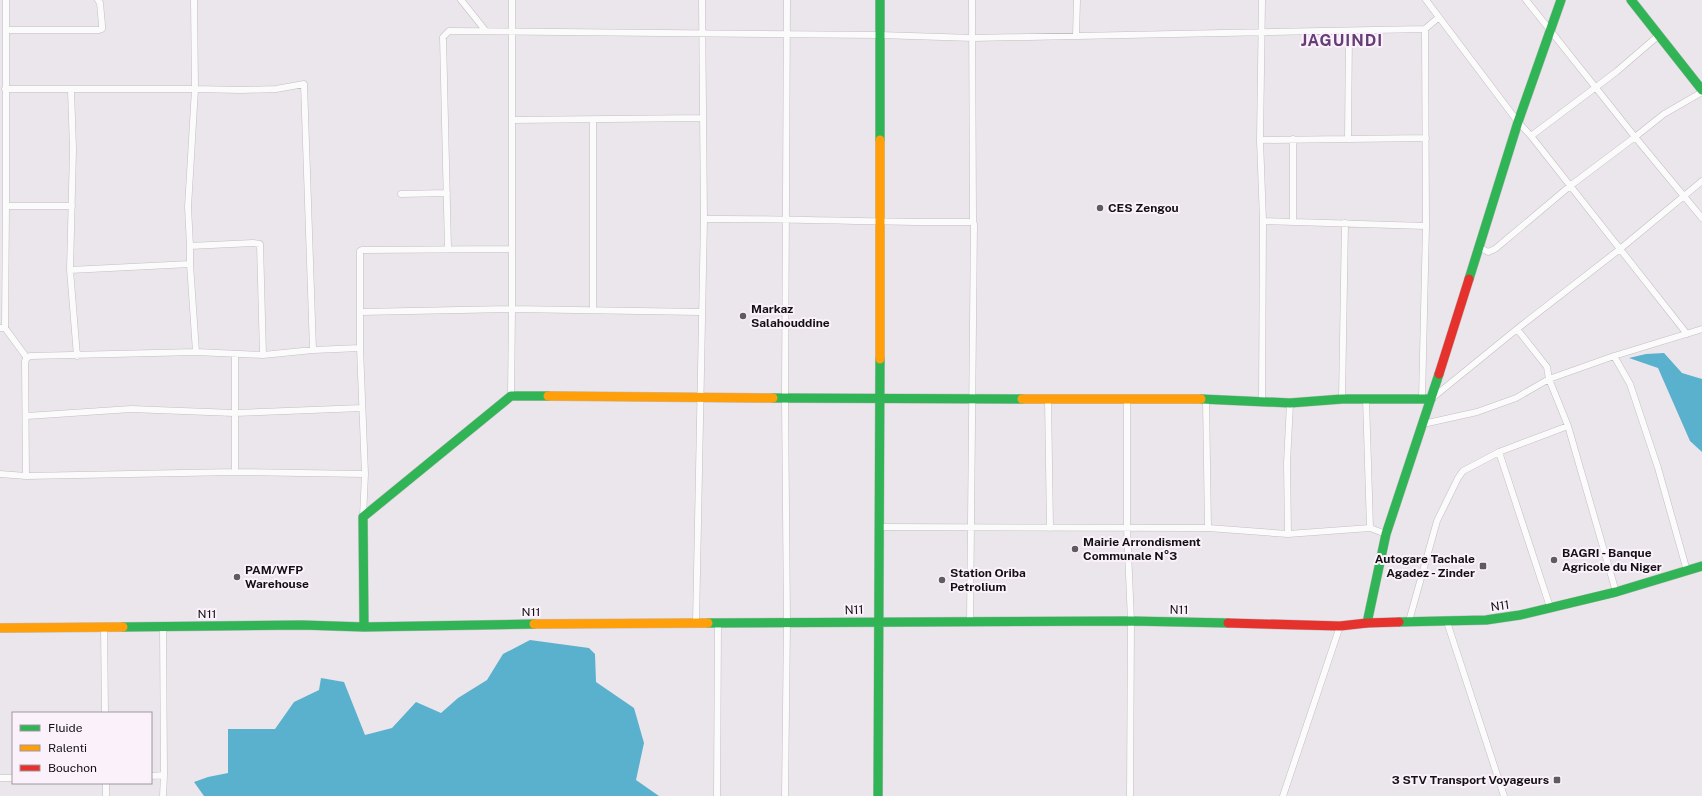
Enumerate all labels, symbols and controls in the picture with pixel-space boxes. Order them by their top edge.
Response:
district label: JAGUINDI [1301,31,1383,50]
place label: CES Zengou [1108,201,1179,215]
marker: CES Zengou [1095,203,1105,213]
place label: Markaz Salahouddine [751,302,830,330]
marker: Markaz Salahouddine [738,311,748,321]
place label: Mairie Arrondisment Communale N°3 [1083,535,1201,563]
marker: Mairie Arrondisment Communale N°3 [1070,544,1080,554]
place label: BAGRI - Banque Agricole du Niger [1562,546,1662,574]
place label: Autogare Tachale Agadez - Zinder [1375,552,1475,580]
marker: BAGRI - Banque Agricole du Niger [1549,555,1559,565]
marker: Autogare Tachale Agadez - Zinder [1478,561,1488,571]
place label: PAM/WFP Warehouse [245,563,309,591]
place label: Station Oriba Petrolium [950,566,1026,594]
marker: PAM/WFP Warehouse [232,572,242,582]
marker: Station Oriba Petrolium [937,575,947,585]
street label: N11 [1490,598,1510,614]
street label: N11 [844,603,864,617]
street label: N11 [1169,603,1189,617]
street label: N11 [522,605,540,619]
street label: N11 [198,607,216,621]
legend [12,712,152,784]
text: Fluide [48,721,83,735]
text: Ralenti [48,741,87,755]
text: Bouchon [48,761,97,775]
place label: 3 STV Transport Voyageurs [1392,773,1549,787]
marker: 3 STV Transport Voyageurs [1552,775,1562,785]

